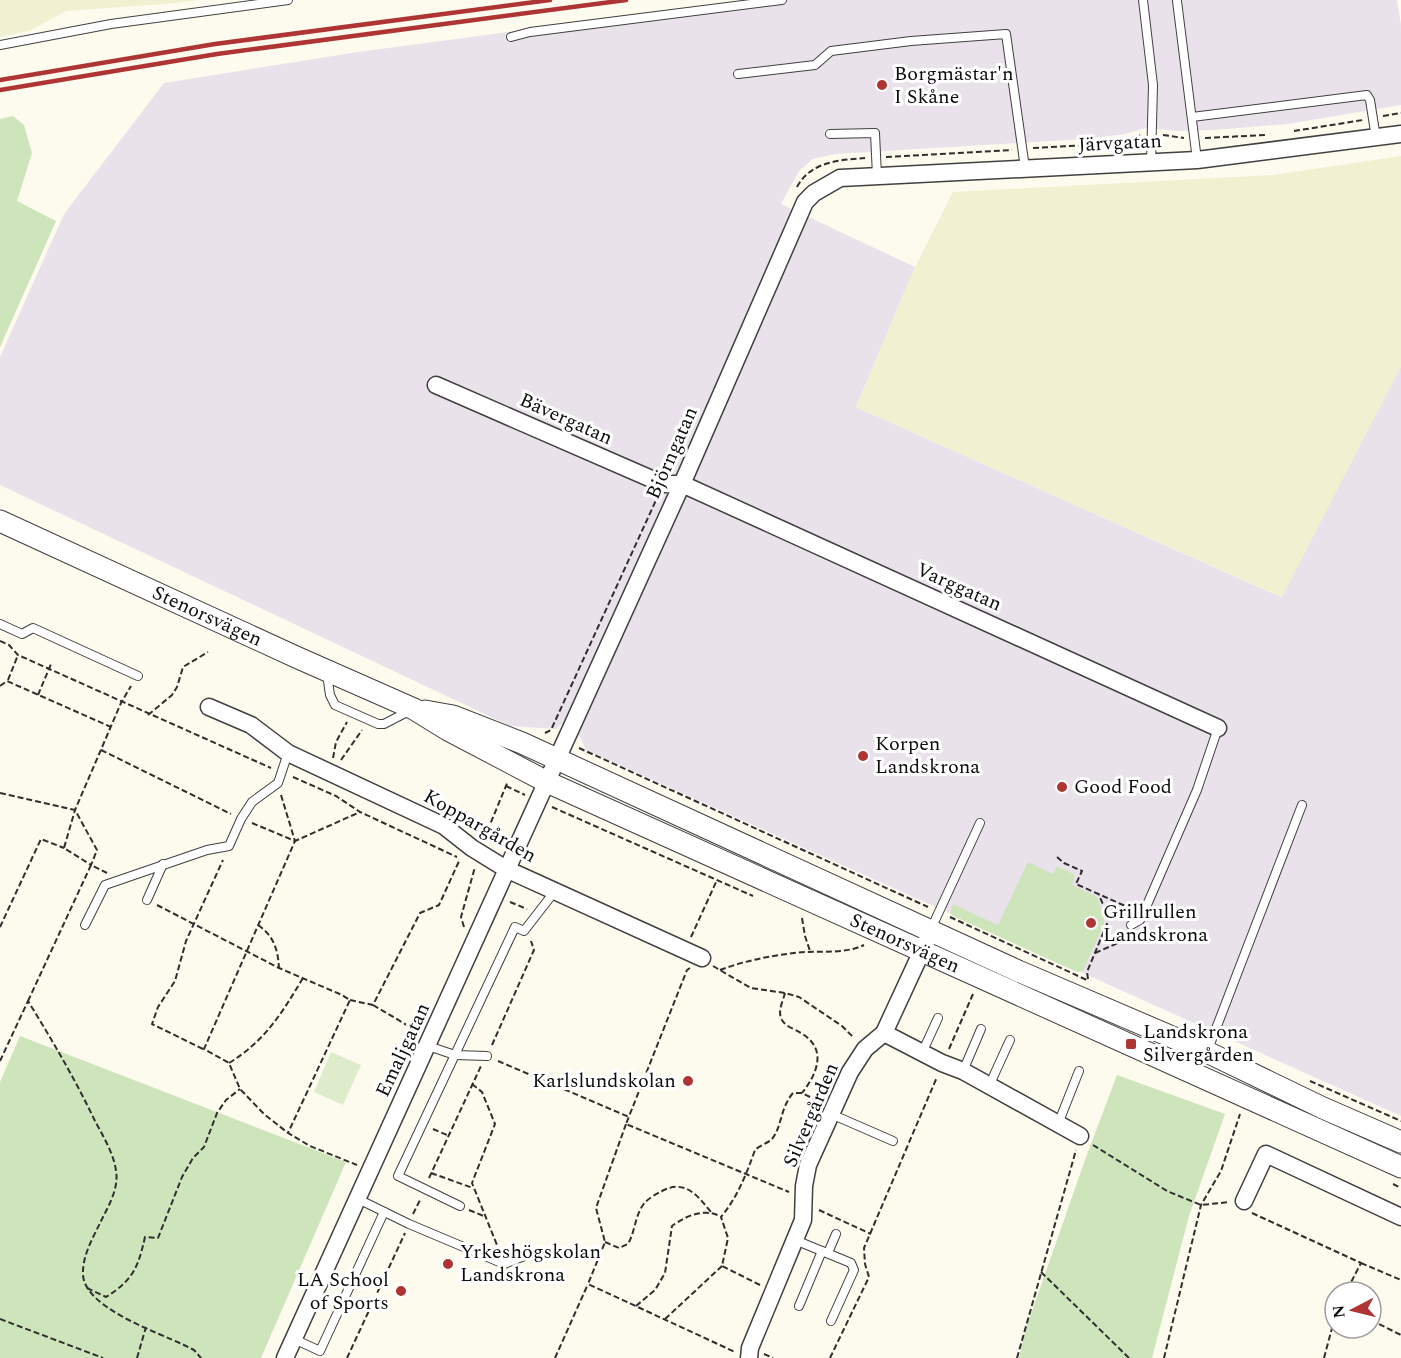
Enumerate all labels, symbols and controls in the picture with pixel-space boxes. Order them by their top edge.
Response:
place label: Borgmästar'n I Skåne [894,59,1014,112]
marker: Borgmästar'n I Skåne [875,78,889,92]
street label: Järvgatan [1078,126,1162,160]
street label: Bävergatan [515,385,617,453]
street label: Björngatan [638,402,706,504]
street label: Varggatan [911,555,1007,619]
street label: Stenorsvägen [147,578,267,654]
place label: Korpen Landskrona [875,729,980,782]
marker: Korpen Landskrona [856,749,870,763]
place label: Good Food [1074,772,1172,802]
marker: Good Food [1055,780,1069,794]
street label: Koppargården [418,781,542,871]
place label: Grillrullen Landskrona [1103,897,1208,950]
street label: Stenorsvägen [845,905,965,981]
marker: Grillrullen Landskrona [1084,916,1098,930]
street label: Emaljgatan [368,998,438,1102]
place label: Landskrona Silvergården [1143,1017,1254,1070]
marker: Landskrona Silvergården [1124,1037,1138,1051]
street label: Silvergården [776,1058,846,1172]
place label: Karlslundskolan [532,1066,676,1096]
marker: Karlslundskolan [681,1074,695,1088]
place label: Yrkeshögskolan Landskrona [460,1237,601,1290]
marker: Yrkeshögskolan Landskrona [441,1257,455,1271]
place label: LA School of Sports [297,1265,389,1318]
north arrow [1323,1280,1383,1340]
marker: LA School of Sports [394,1284,408,1298]
text: N [1326,1304,1352,1320]

